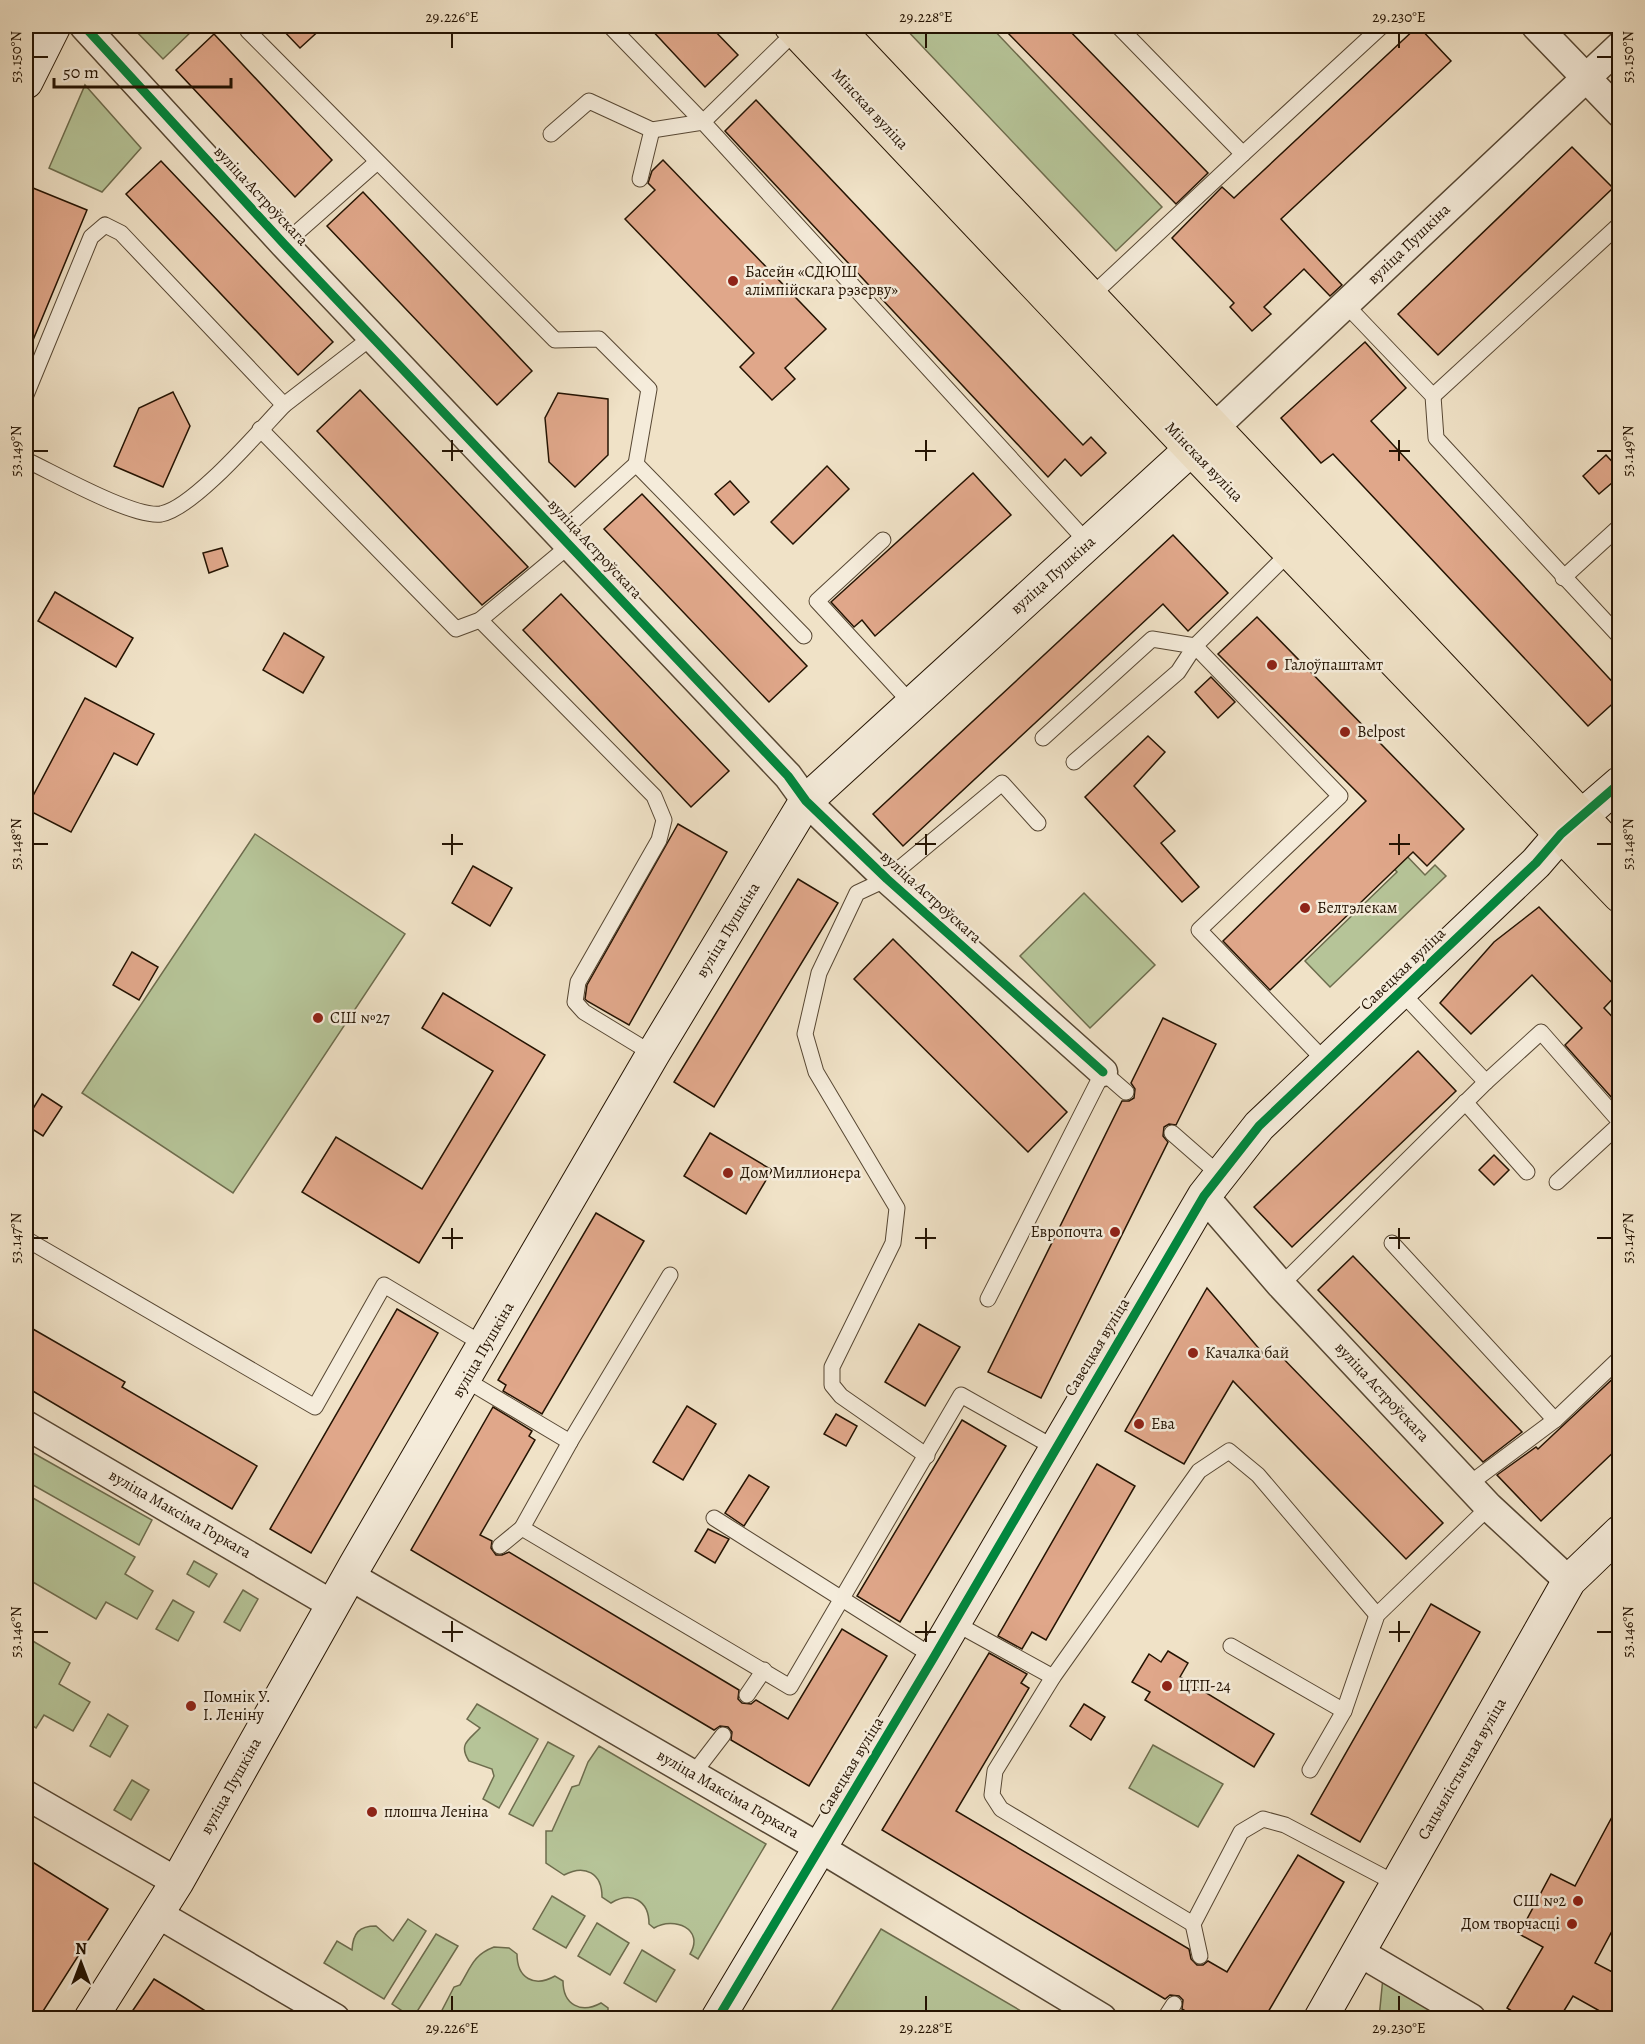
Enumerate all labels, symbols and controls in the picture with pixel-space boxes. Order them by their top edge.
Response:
text: 29.226°E [425,7,479,27]
text: 29.228°E [899,7,953,27]
text: 29.230°E [1372,7,1426,27]
text: 53.150°N [6,31,26,83]
text: 53.150°N [1618,31,1638,83]
scale bar [54,51,231,89]
text: 50 m [63,60,99,84]
street label: Мінская вуліца [826,63,914,155]
street label: вуліца Астроўскага [209,141,314,251]
street label: вуліца Пушкіна [1363,198,1456,289]
place label: Басейн «СДЮШ алімпійскага рэзерву» [745,261,898,301]
marker: Басейн «СДЮШ алімпійскага рэзерву» [726,274,740,288]
street label: Мінская вуліца [1160,417,1248,507]
text: 53.149°N [6,425,26,477]
text: 53.149°N [1618,425,1638,477]
street label: вуліца Астроўскага [543,494,648,604]
street label: вуліца Пушкіна [1006,530,1101,619]
place label: Галоўпаштамт [1284,654,1383,676]
marker: Галоўпаштамт [1265,658,1279,672]
place label: Belpost [1357,721,1406,743]
marker: Belpost [1338,725,1352,739]
text: 53.148°N [6,818,26,870]
text: 53.148°N [1618,818,1638,870]
street label: вуліца Астроўскага [876,846,987,949]
street label: вуліца Пушкіна [691,878,765,982]
place label: Белтэлекам [1317,897,1398,919]
marker: Белтэлекам [1298,901,1312,915]
street label: Савецкая вуліца [1355,922,1451,1015]
place label: СШ №27 [330,1007,390,1029]
marker: СШ №27 [311,1011,325,1025]
place label: Дом Миллионера [740,1162,861,1184]
marker: Дом Миллионера [721,1166,735,1180]
text: 53.147°N [6,1212,26,1263]
text: 53.147°N [1618,1212,1638,1263]
place label: Европочта [1031,1221,1104,1243]
marker: Европочта [1108,1225,1122,1239]
street label: Савецкая вуліца [1059,1293,1135,1400]
street label: вуліца Пушкіна [447,1297,520,1402]
street label: вуліца Астроўскага [1330,1337,1435,1447]
place label: Качалка бай [1205,1342,1289,1364]
marker: Качалка бай [1186,1346,1200,1360]
place label: Ева [1151,1413,1176,1435]
marker: Ева [1132,1417,1146,1431]
street label: вуліца Максіма Горкага [105,1464,256,1564]
text: 53.146°N [6,1606,26,1658]
text: 53.146°N [1618,1606,1638,1658]
place label: ЦТП-24 [1179,1675,1231,1697]
marker: ЦТП-24 [1160,1679,1174,1693]
place label: Помнік У. І. Леніну [203,1686,271,1726]
street label: Сацыялістычная вуліца [1412,1693,1512,1844]
marker: Помнік У. І. Леніну [184,1699,198,1713]
street label: Савецкая вуліца [813,1712,889,1819]
street label: вуліца Пушкіна [195,1733,267,1838]
street label: вуліца Максіма Горкага [653,1744,804,1844]
place label: плошча Леніна [384,1801,489,1823]
marker: плошча Леніна [365,1805,379,1819]
place label: СШ №2 [1513,1890,1566,1912]
marker: СШ №2 [1571,1894,1585,1908]
place label: Дом творчасці [1461,1913,1560,1935]
marker: Дом творчасці [1565,1917,1579,1931]
north arrow [51,1933,111,1993]
text: N [75,1938,87,1960]
text: 29.226°E [425,2018,479,2038]
text: 29.228°E [899,2018,953,2038]
text: 29.230°E [1372,2018,1426,2038]

